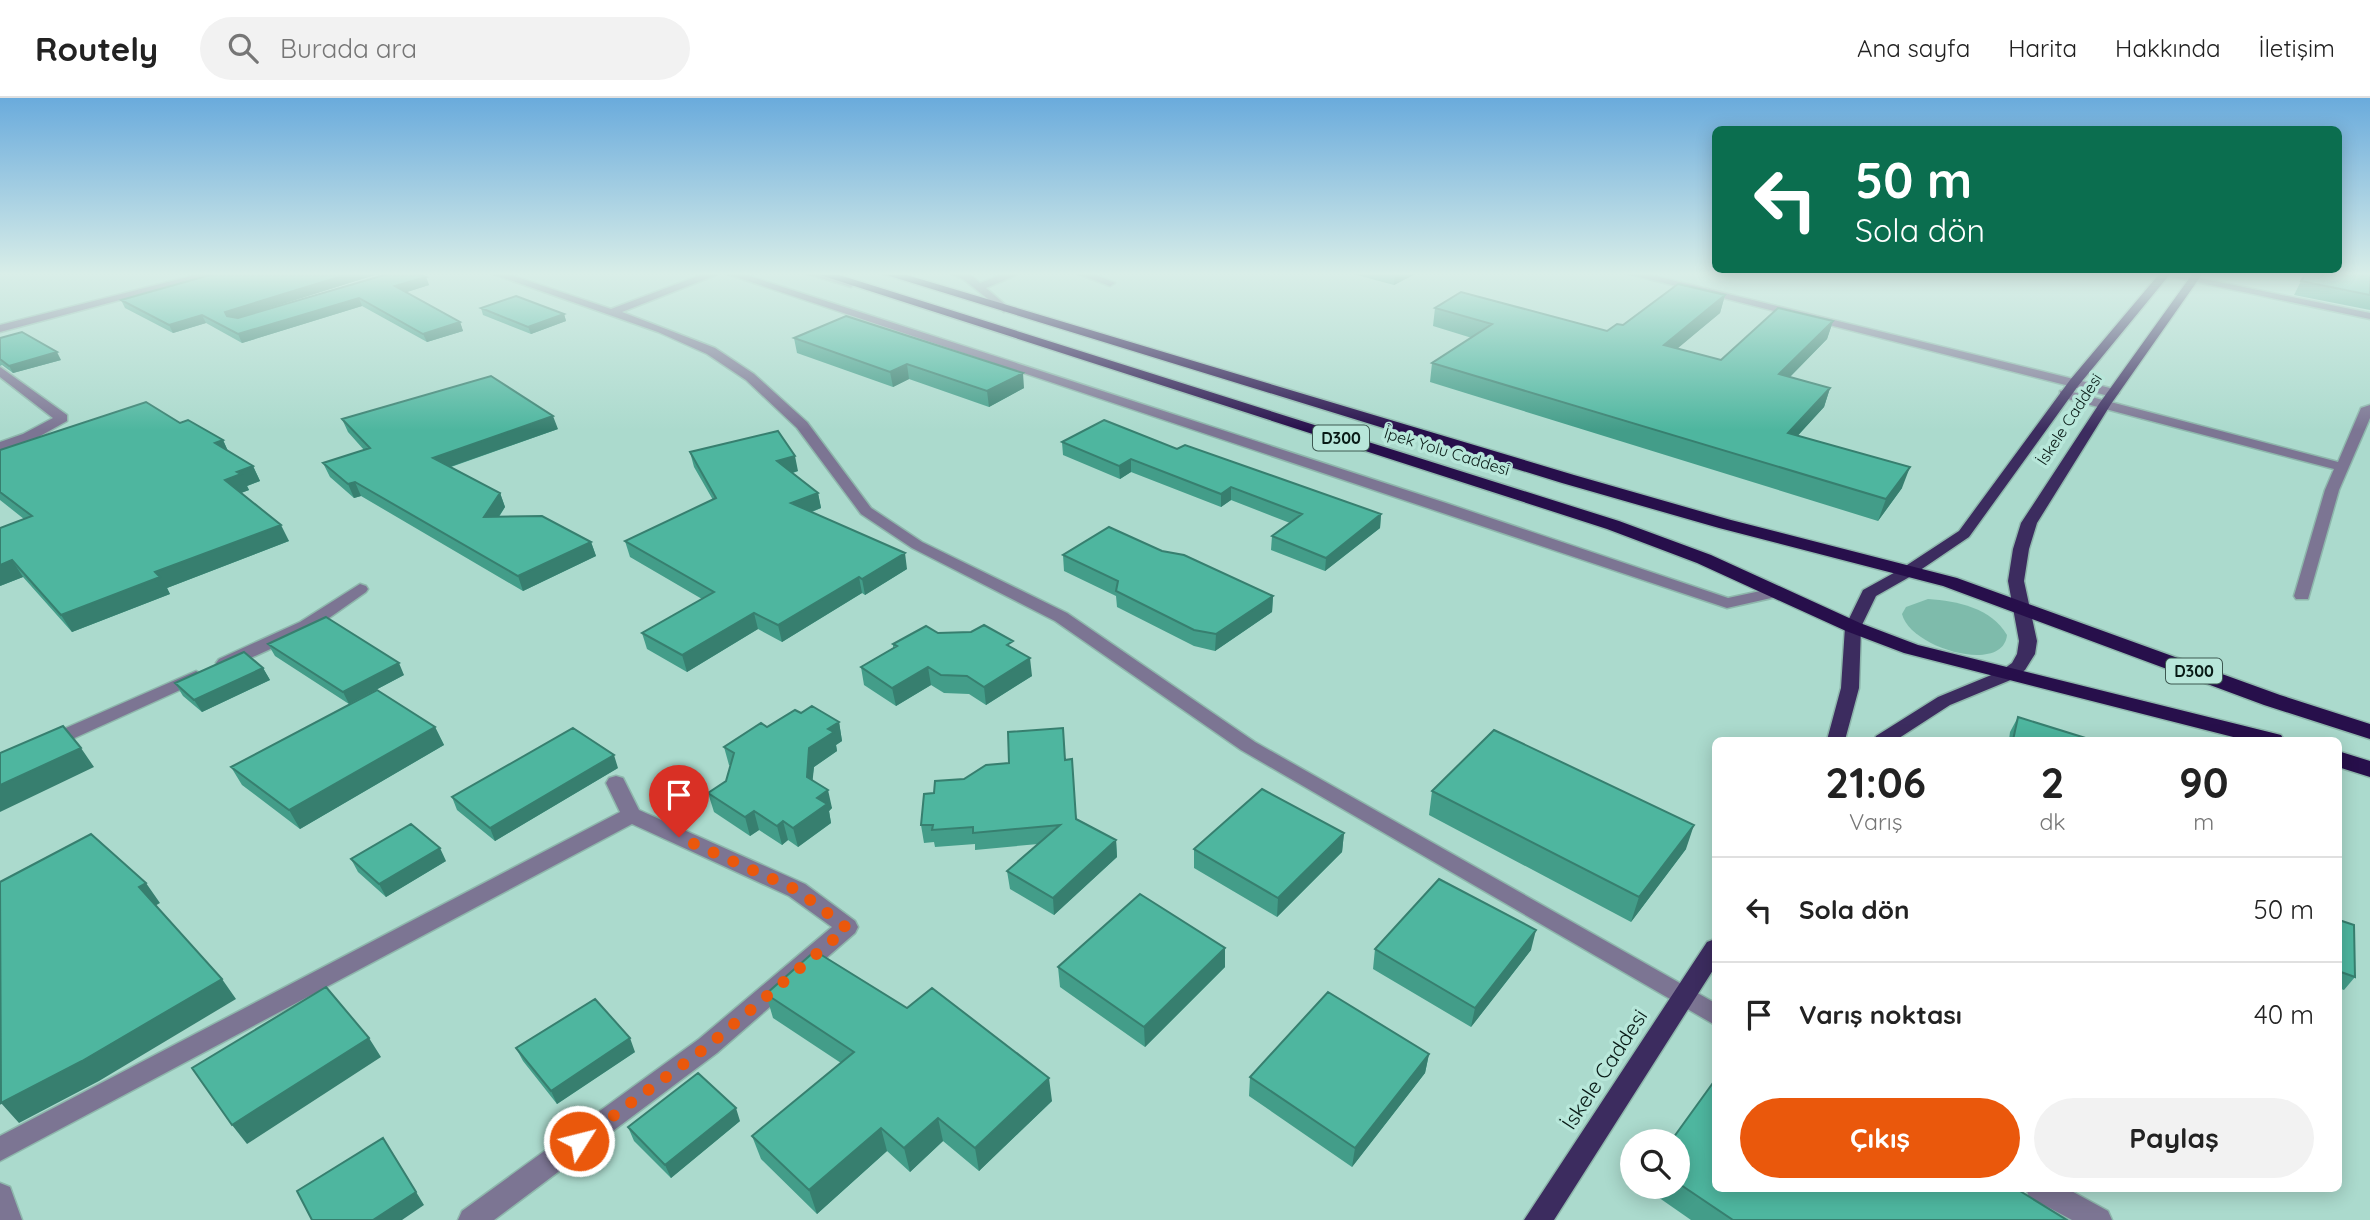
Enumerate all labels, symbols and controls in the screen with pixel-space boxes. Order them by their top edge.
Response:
search box [200,17,690,80]
text: Routely [35,28,158,69]
icon: search [224,29,262,67]
text: Burada ara [280,32,417,65]
text: Ana sayfa [1857,33,1970,63]
text: Harita [2008,33,2077,63]
text: Hakkında [2115,33,2221,63]
text: İletişim [2259,33,2335,63]
text: 50 m [1855,149,1972,210]
icon: left [1740,154,1831,245]
text: Sola dön [1855,210,1985,250]
street label: İskele Caddesi [2032,369,2106,469]
street label: İpek Yolu Caddesi [1382,422,1512,480]
road number: D300 [1313,426,1369,450]
road number: D300 [2166,658,2222,684]
text: 21:06 [1825,756,1926,809]
text: 2 [2041,756,2064,809]
text: 90 [2179,756,2229,809]
pin [649,765,709,837]
icon: arrive [660,776,698,814]
text: Varış [1849,807,1902,836]
text: dk [2039,807,2066,836]
text: m [2193,807,2214,836]
icon: left [1740,891,1778,929]
text: Sola dön [1799,893,1909,926]
text: 50 m [2254,893,2314,926]
icon: arrive [1740,996,1778,1034]
text: Varış noktası [1799,998,1962,1031]
text: 40 m [2254,998,2314,1031]
street label: İskele Caddesi [1556,1004,1652,1134]
button: Çıkış [1740,1098,2020,1178]
button: Paylaş [2034,1098,2314,1178]
position arrow [542,1104,616,1178]
map controls [1620,1129,1690,1199]
button: search [1620,1129,1690,1199]

